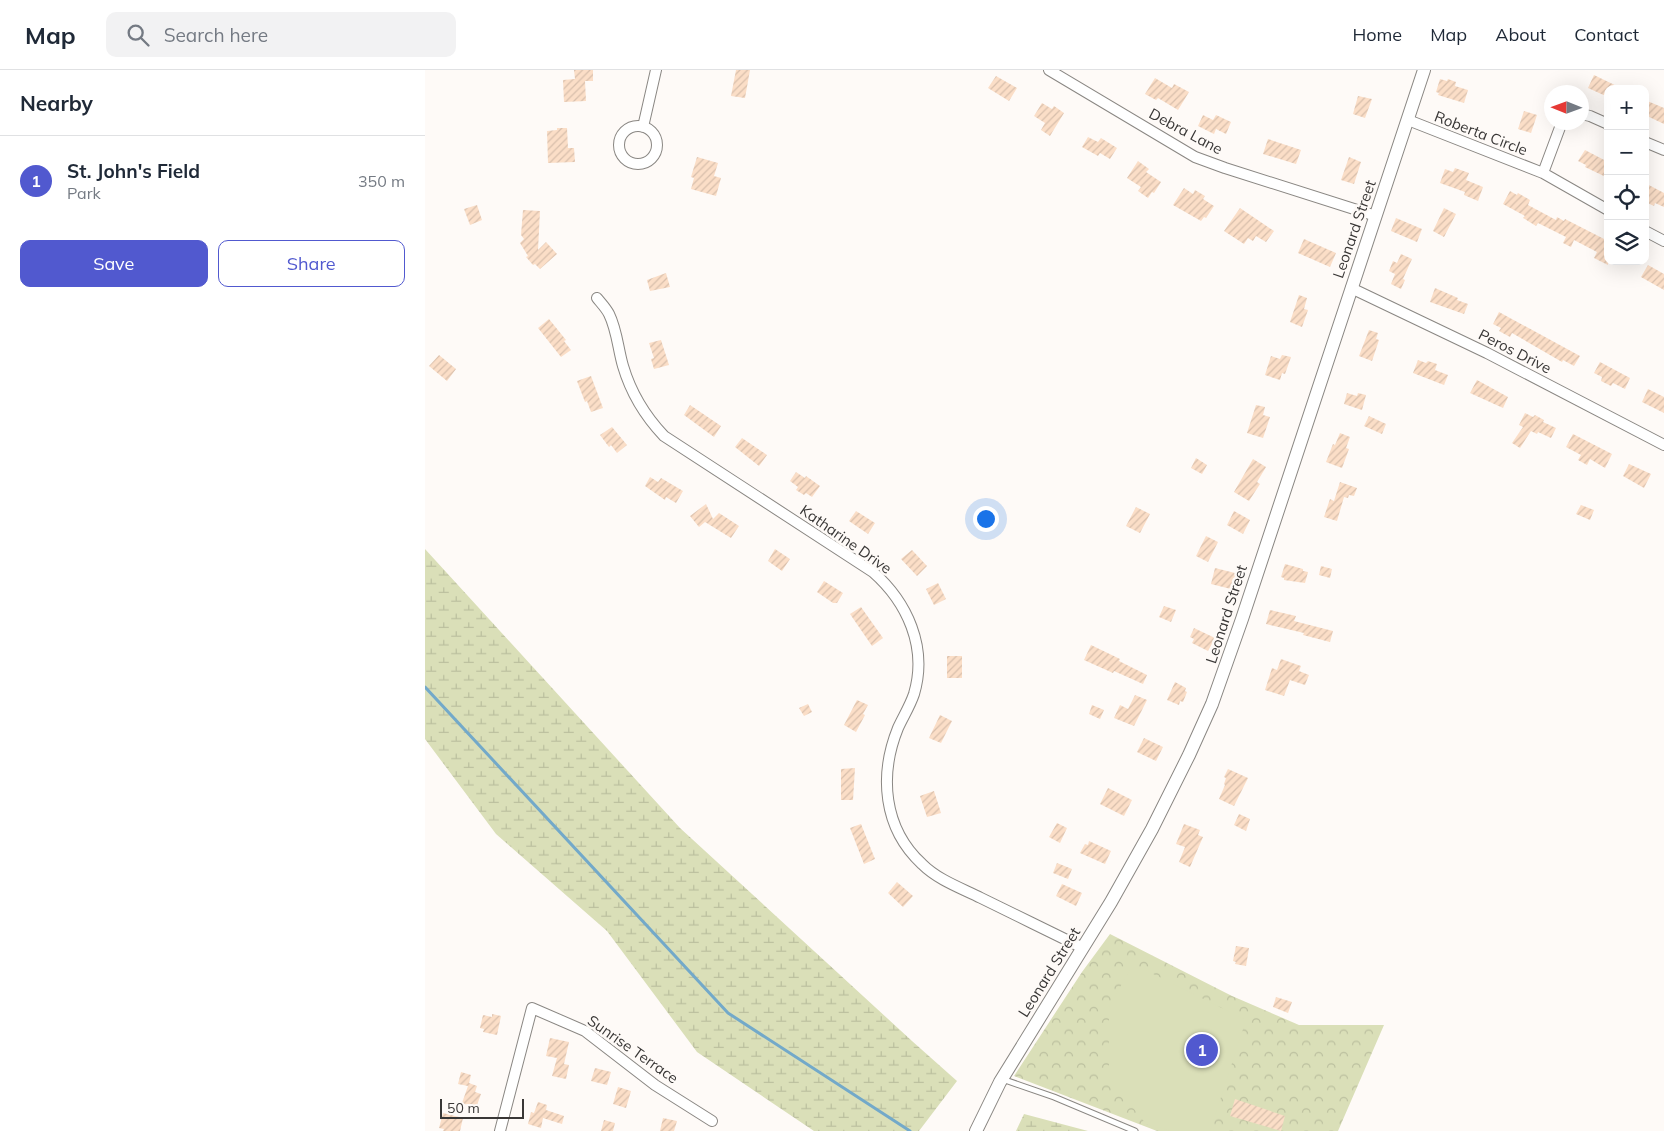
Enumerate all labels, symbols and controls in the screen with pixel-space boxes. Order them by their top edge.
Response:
search box [106,12,456,57]
text: Map [25,20,76,50]
icon: search [124,21,152,49]
text: Search here [164,23,268,47]
text: Home [1352,23,1402,46]
text: Map [1430,23,1467,46]
text: About [1495,23,1546,46]
text: Contact [1574,23,1639,46]
north arrow [1544,85,1589,130]
map controls [1604,85,1649,265]
button: + [1604,85,1649,130]
text: Nearby [20,90,93,116]
street label: Debra Lane [1146,104,1226,158]
street label: Roberta Circle [1432,107,1530,159]
button: − [1604,130,1649,175]
text: St. John's Field [67,159,200,183]
text: 1 [31,171,41,191]
text: 350 m [358,171,405,191]
button: locate [1604,175,1649,220]
street label: Leonard Street [1328,178,1380,280]
text: Park [67,183,101,203]
button: layers [1604,220,1649,265]
button: Save [20,240,208,287]
button: Share [218,240,405,287]
street label: Peros Drive [1475,325,1555,377]
street label: Katharine Drive [796,500,896,578]
your location [973,506,999,532]
street label: Leonard Street [1201,562,1251,666]
street label: Leonard Street [1014,924,1084,1020]
street label: Sunrise Terrace [584,1011,682,1087]
pin: 1 [1186,1031,1218,1069]
scale bar [440,1096,524,1119]
text: 50 m [447,1099,480,1117]

